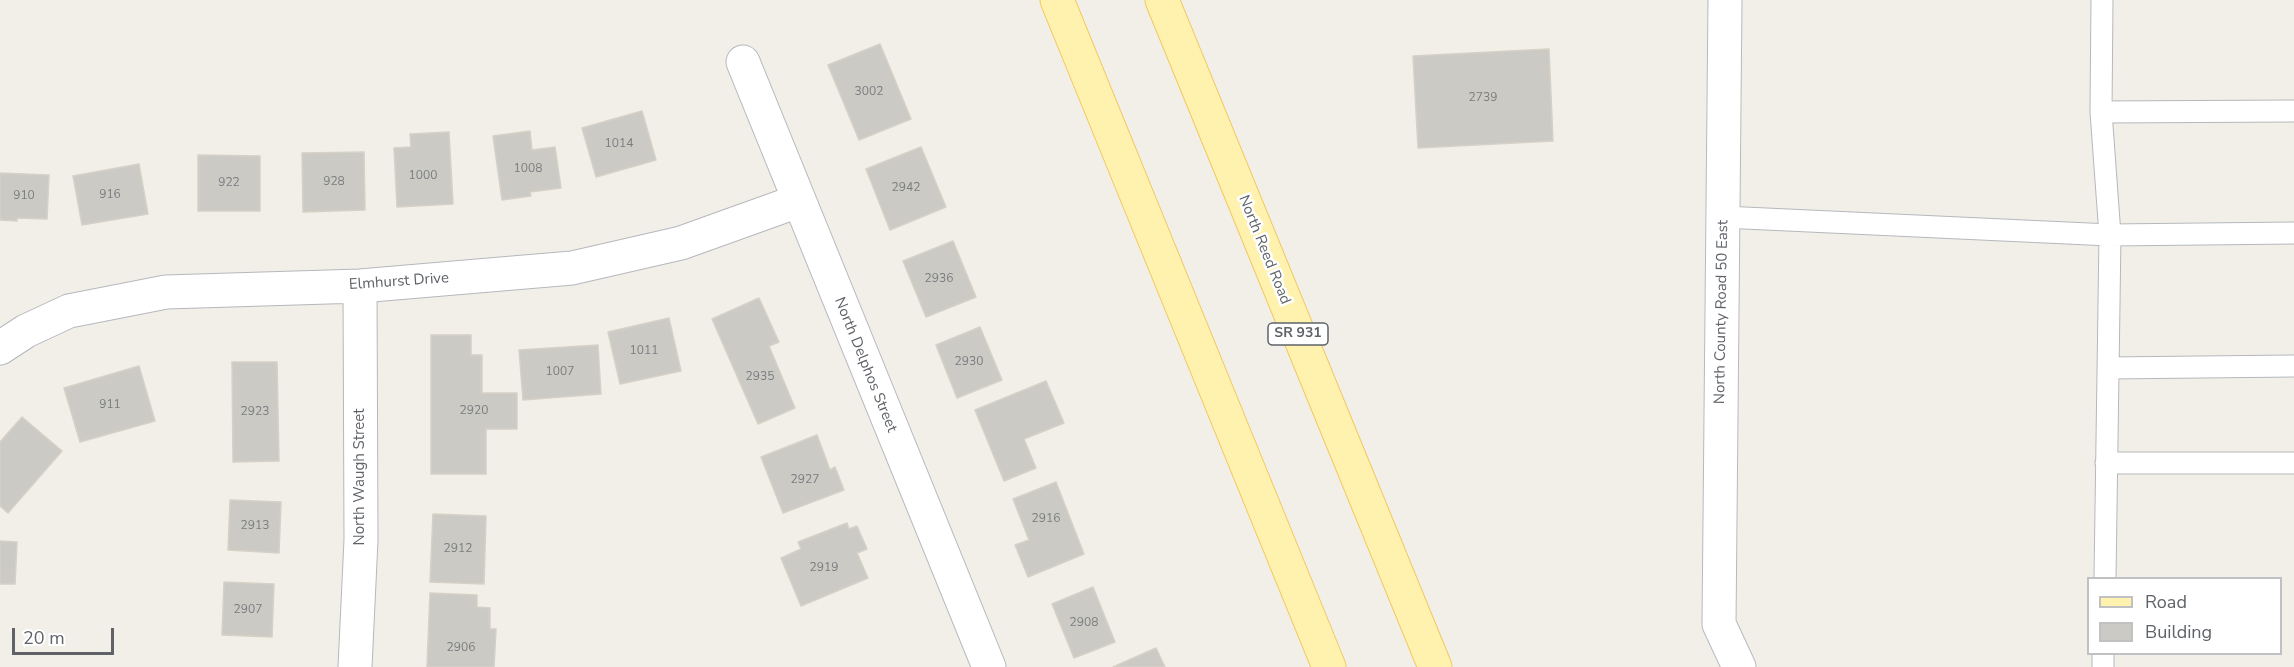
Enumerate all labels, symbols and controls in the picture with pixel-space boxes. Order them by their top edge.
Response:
house number: 3002 [855,85,883,99]
house number: 2739 [1469,91,1497,105]
house number: 1014 [605,137,633,151]
house number: 1008 [514,162,542,176]
house number: 1000 [409,169,437,183]
house number: 928 [323,175,345,189]
house number: 922 [218,176,240,190]
house number: 2942 [892,181,920,195]
house number: 916 [99,188,121,202]
house number: 910 [13,189,35,203]
street label: North Reed Road [1234,193,1294,307]
street label: North County Road 50 East [1711,220,1733,404]
street label: Elmhurst Drive [348,270,450,294]
house number: 2936 [925,272,953,286]
street label: North Delphos Street [830,295,900,435]
road number: SR 931 [1268,323,1328,345]
house number: 1011 [630,344,658,358]
house number: 2930 [955,355,983,369]
house number: 1007 [546,365,574,379]
house number: 2935 [746,370,774,384]
house number: 911 [99,398,121,412]
house number: 2920 [460,404,488,418]
house number: 2923 [241,405,269,419]
street label: North Waugh Street [351,409,369,545]
house number: 2927 [791,473,819,487]
house number: 2916 [1032,512,1060,526]
house number: 2913 [241,519,269,533]
house number: 2912 [444,542,472,556]
house number: 2919 [810,561,838,575]
legend [2087,577,2282,655]
text: Road [2145,590,2187,614]
house number: 2907 [234,603,262,617]
scale bar [15,616,117,654]
house number: 2908 [1070,616,1098,630]
text: Building [2145,620,2212,644]
text: 20 m [23,626,65,650]
house number: 2906 [447,641,475,655]

